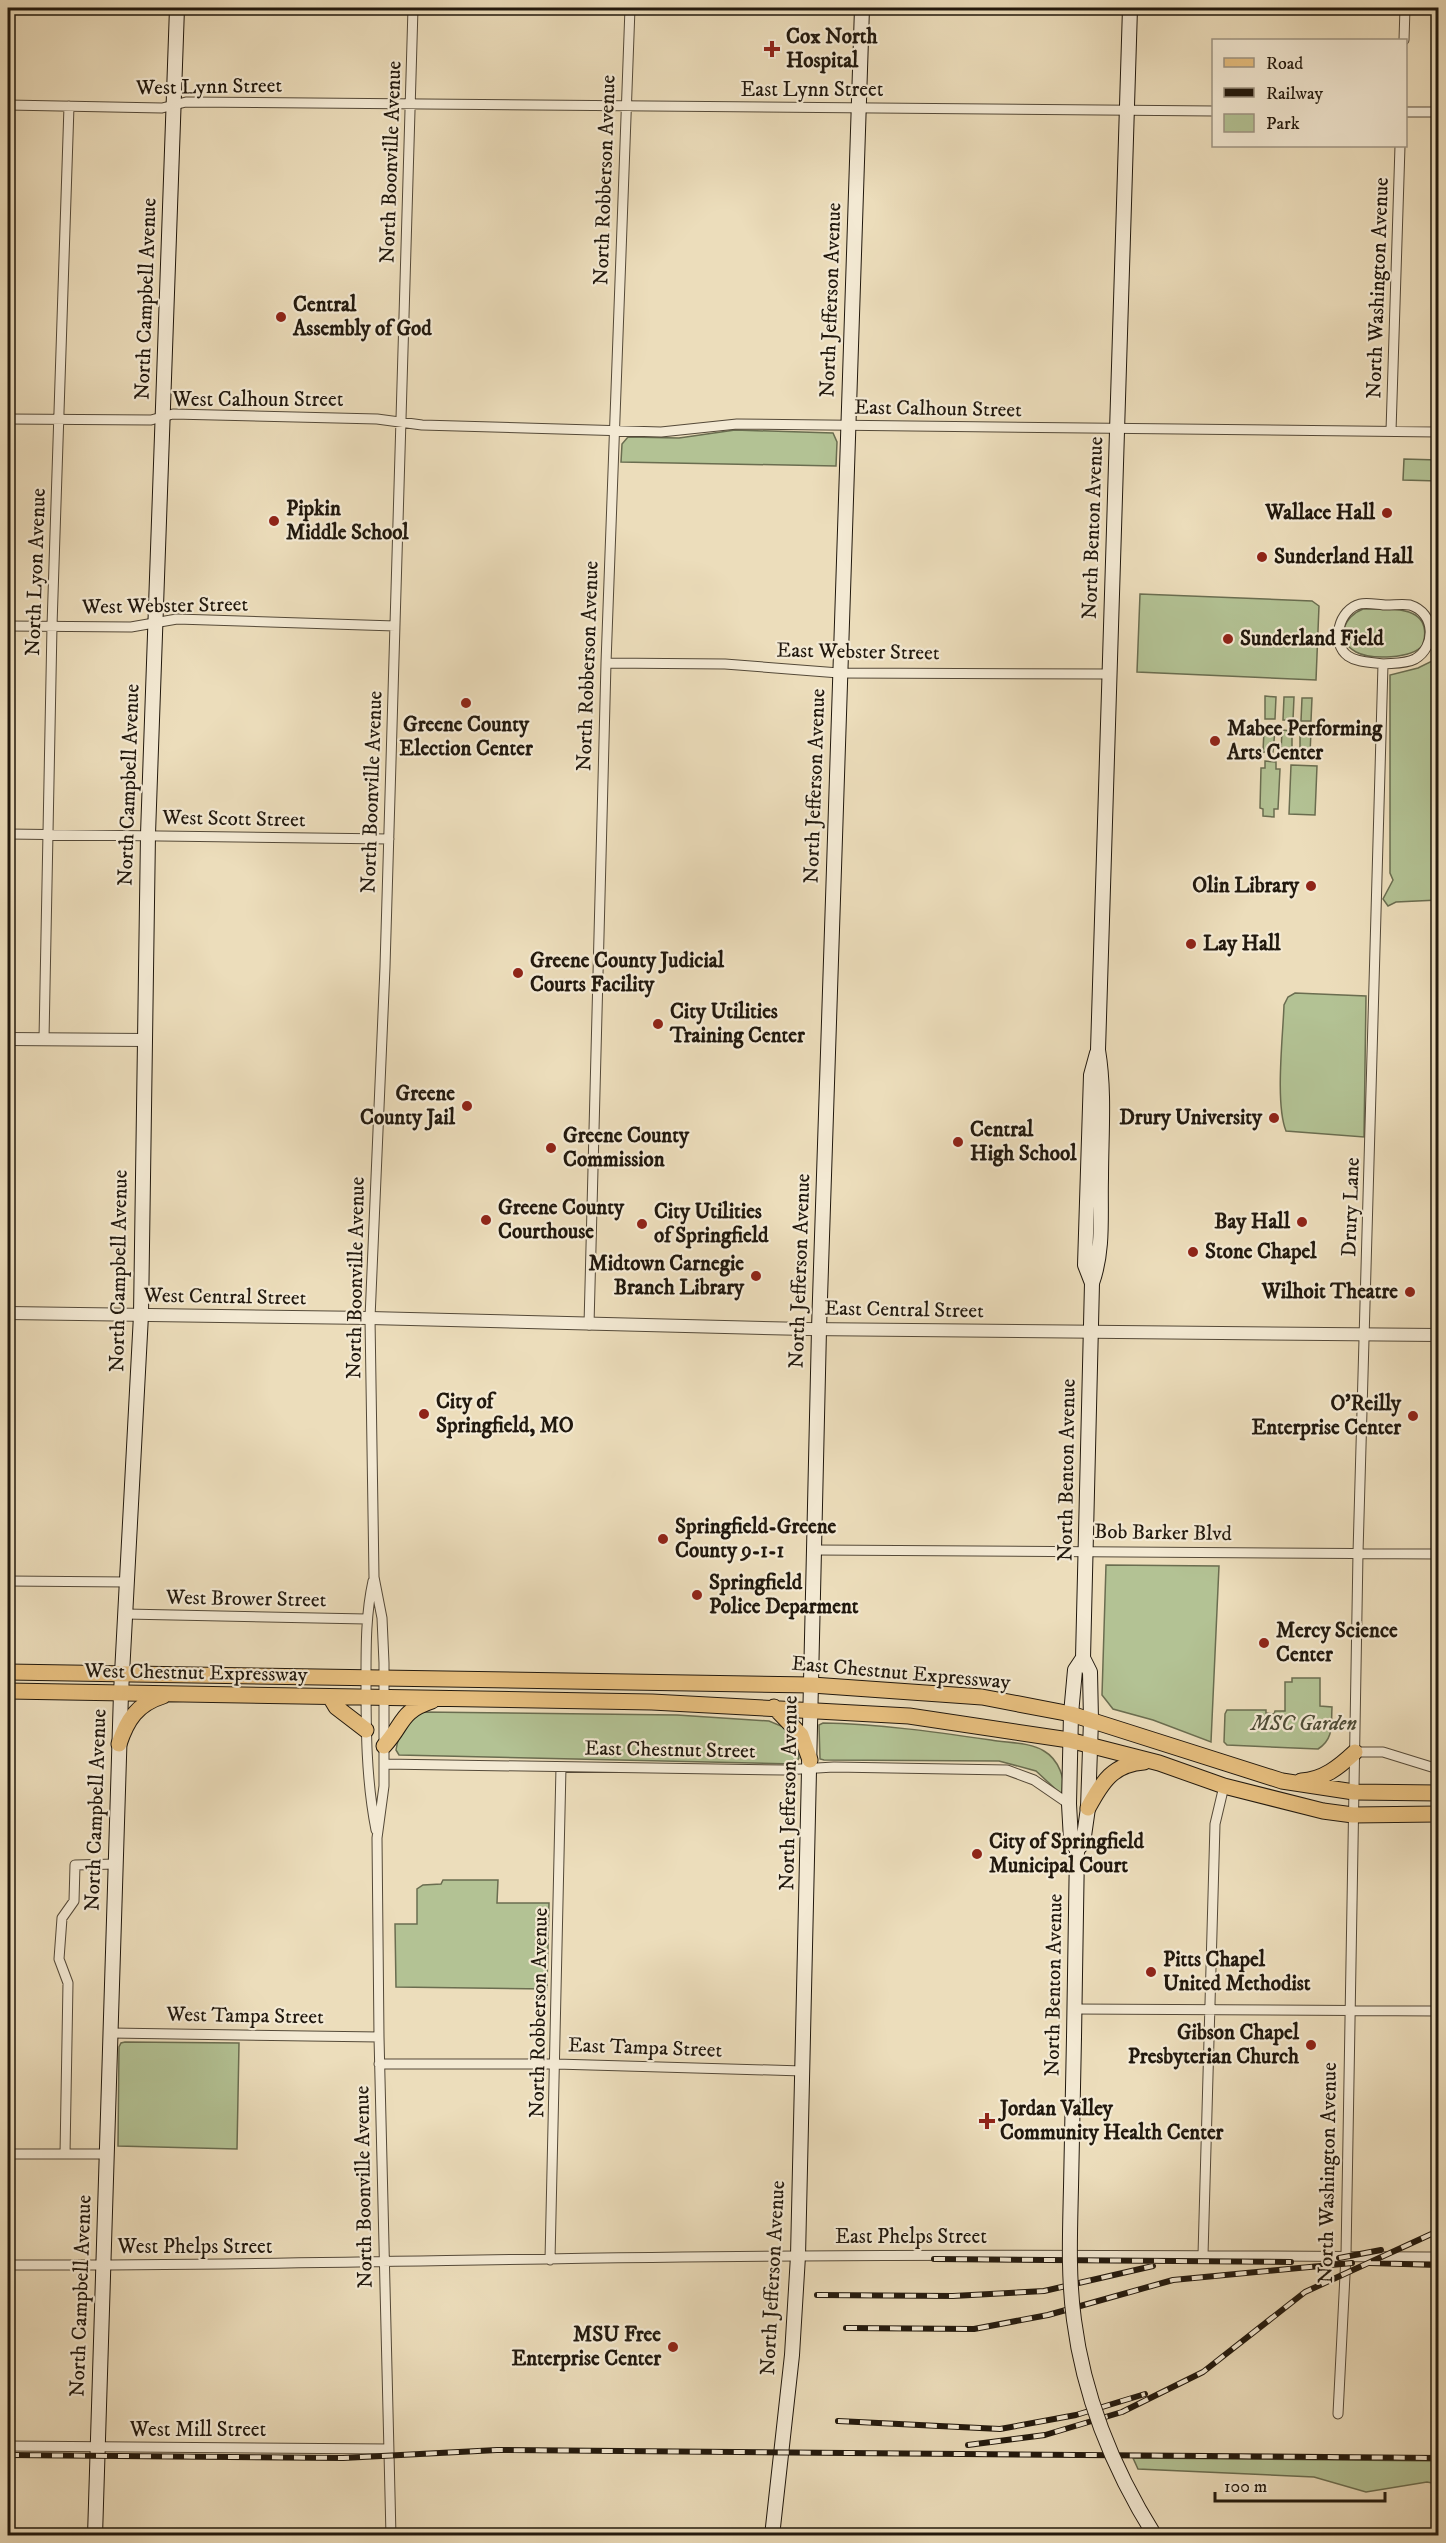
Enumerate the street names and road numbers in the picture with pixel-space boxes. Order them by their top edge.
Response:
street label: North Boonville Avenue [374,60,408,264]
street label: West Lynn Street [135,73,283,101]
street label: North Robberson Avenue [588,74,622,286]
street label: East Lynn Street [741,77,884,103]
street label: North Washington Avenue [1361,177,1395,399]
street label: North Campbell Avenue [129,197,163,401]
street label: North Jefferson Avenue [815,202,847,398]
street label: West Calhoun Street [172,387,344,413]
street label: East Calhoun Street [854,395,1022,423]
street label: North Benton Avenue [1077,436,1109,620]
street label: North Lyon Avenue [20,487,52,656]
street label: North Robberson Avenue [571,560,605,772]
street label: West Webster Street [81,592,249,620]
street label: East Webster Street [776,638,940,666]
street label: North Campbell Avenue [112,683,146,887]
street label: North Jefferson Avenue [799,688,831,884]
street label: North Boonville Avenue [355,690,389,894]
street label: West Scott Street [161,805,306,833]
street label: Drury Lane [1336,1157,1366,1257]
street label: North Campbell Avenue [104,1169,134,1372]
street label: North Jefferson Avenue [784,1173,816,1369]
street label: North Boonville Avenue [341,1176,371,1379]
street label: West Central Street [142,1283,307,1311]
street label: East Central Street [824,1296,984,1324]
street label: North Benton Avenue [1052,1378,1082,1562]
street label: Bob Barker Blvd [1094,1519,1233,1547]
street label: West Brower Street [165,1585,327,1613]
street label: East Chestnut Expressway [790,1650,1013,1696]
street label: West Chestnut Expressway [83,1658,309,1688]
street label: North Jefferson Avenue [774,1695,804,1891]
street label: North Campbell Avenue [79,1708,113,1912]
street label: East Chestnut Street [584,1736,756,1764]
street label: North Benton Avenue [1039,1893,1069,2077]
street label: North Robberson Avenue [524,1907,554,2118]
street label: West Tampa Street [165,2002,324,2030]
street label: East Tampa Street [567,2032,723,2064]
street label: North Washington Avenue [1313,2062,1343,2284]
street label: North Boonville Avenue [349,2085,379,2288]
street label: North Jefferson Avenue [755,2180,791,2376]
street label: North Campbell Avenue [64,2194,98,2398]
street label: East Phelps Street [835,2224,987,2250]
street label: West Phelps Street [116,2234,273,2260]
street label: West Mill Street [129,2417,267,2443]

